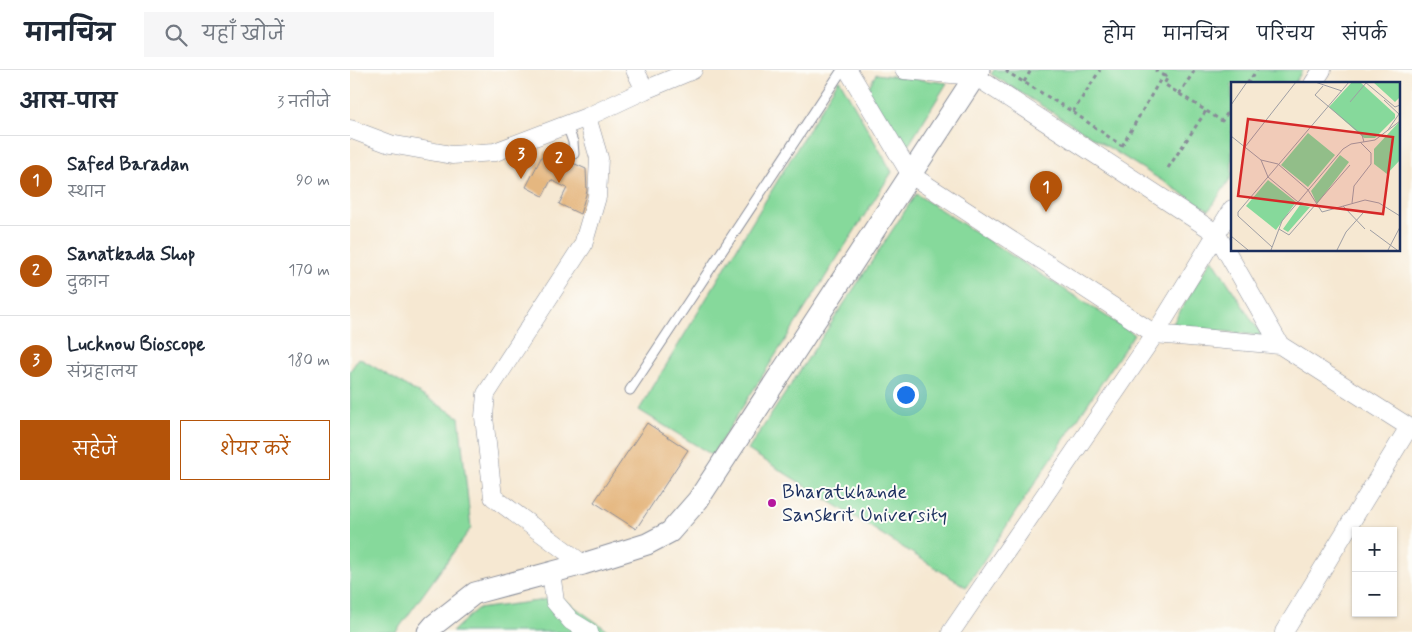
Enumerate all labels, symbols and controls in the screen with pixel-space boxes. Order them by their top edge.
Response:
search box [144,12,494,57]
text: मानचित्र [25,19,114,50]
icon: search [162,21,190,49]
text: यहाँ खोजें [202,22,284,47]
text: होम [1103,23,1135,47]
text: मानचित्र [1163,23,1229,47]
text: परिचय [1257,23,1314,47]
text: संपर्क [1342,23,1387,47]
inset map [1231,82,1400,251]
text: आस-पास [20,88,117,116]
text: 3 नतीजे [277,92,330,113]
pin: 3 [505,138,537,179]
pin: 2 [543,142,575,183]
text: Safed Baradan [67,152,189,177]
text: 1 [32,170,40,191]
text: 90 m [296,170,330,191]
pin: 1 [1030,171,1062,212]
text: स्थान [67,182,105,203]
text: Sanatkada Shop [67,242,195,267]
text: 2 [32,260,40,281]
text: 170 m [288,260,330,281]
text: दुकान [67,272,109,293]
text: Lucknow Bioscope [67,332,205,357]
text: 3 [32,350,40,371]
text: 180 m [287,350,330,371]
text: संग्रहालय [67,362,137,383]
your location [893,382,919,408]
button: सहेजें [20,420,170,480]
button: शेयर करें [180,420,330,480]
place label: Bharatkhande Sanskrit University [782,479,947,529]
marker: Bharatkhande Sanskrit University [766,497,778,509]
map controls [1352,527,1397,617]
button: + [1352,527,1397,572]
button: − [1352,572,1397,617]

